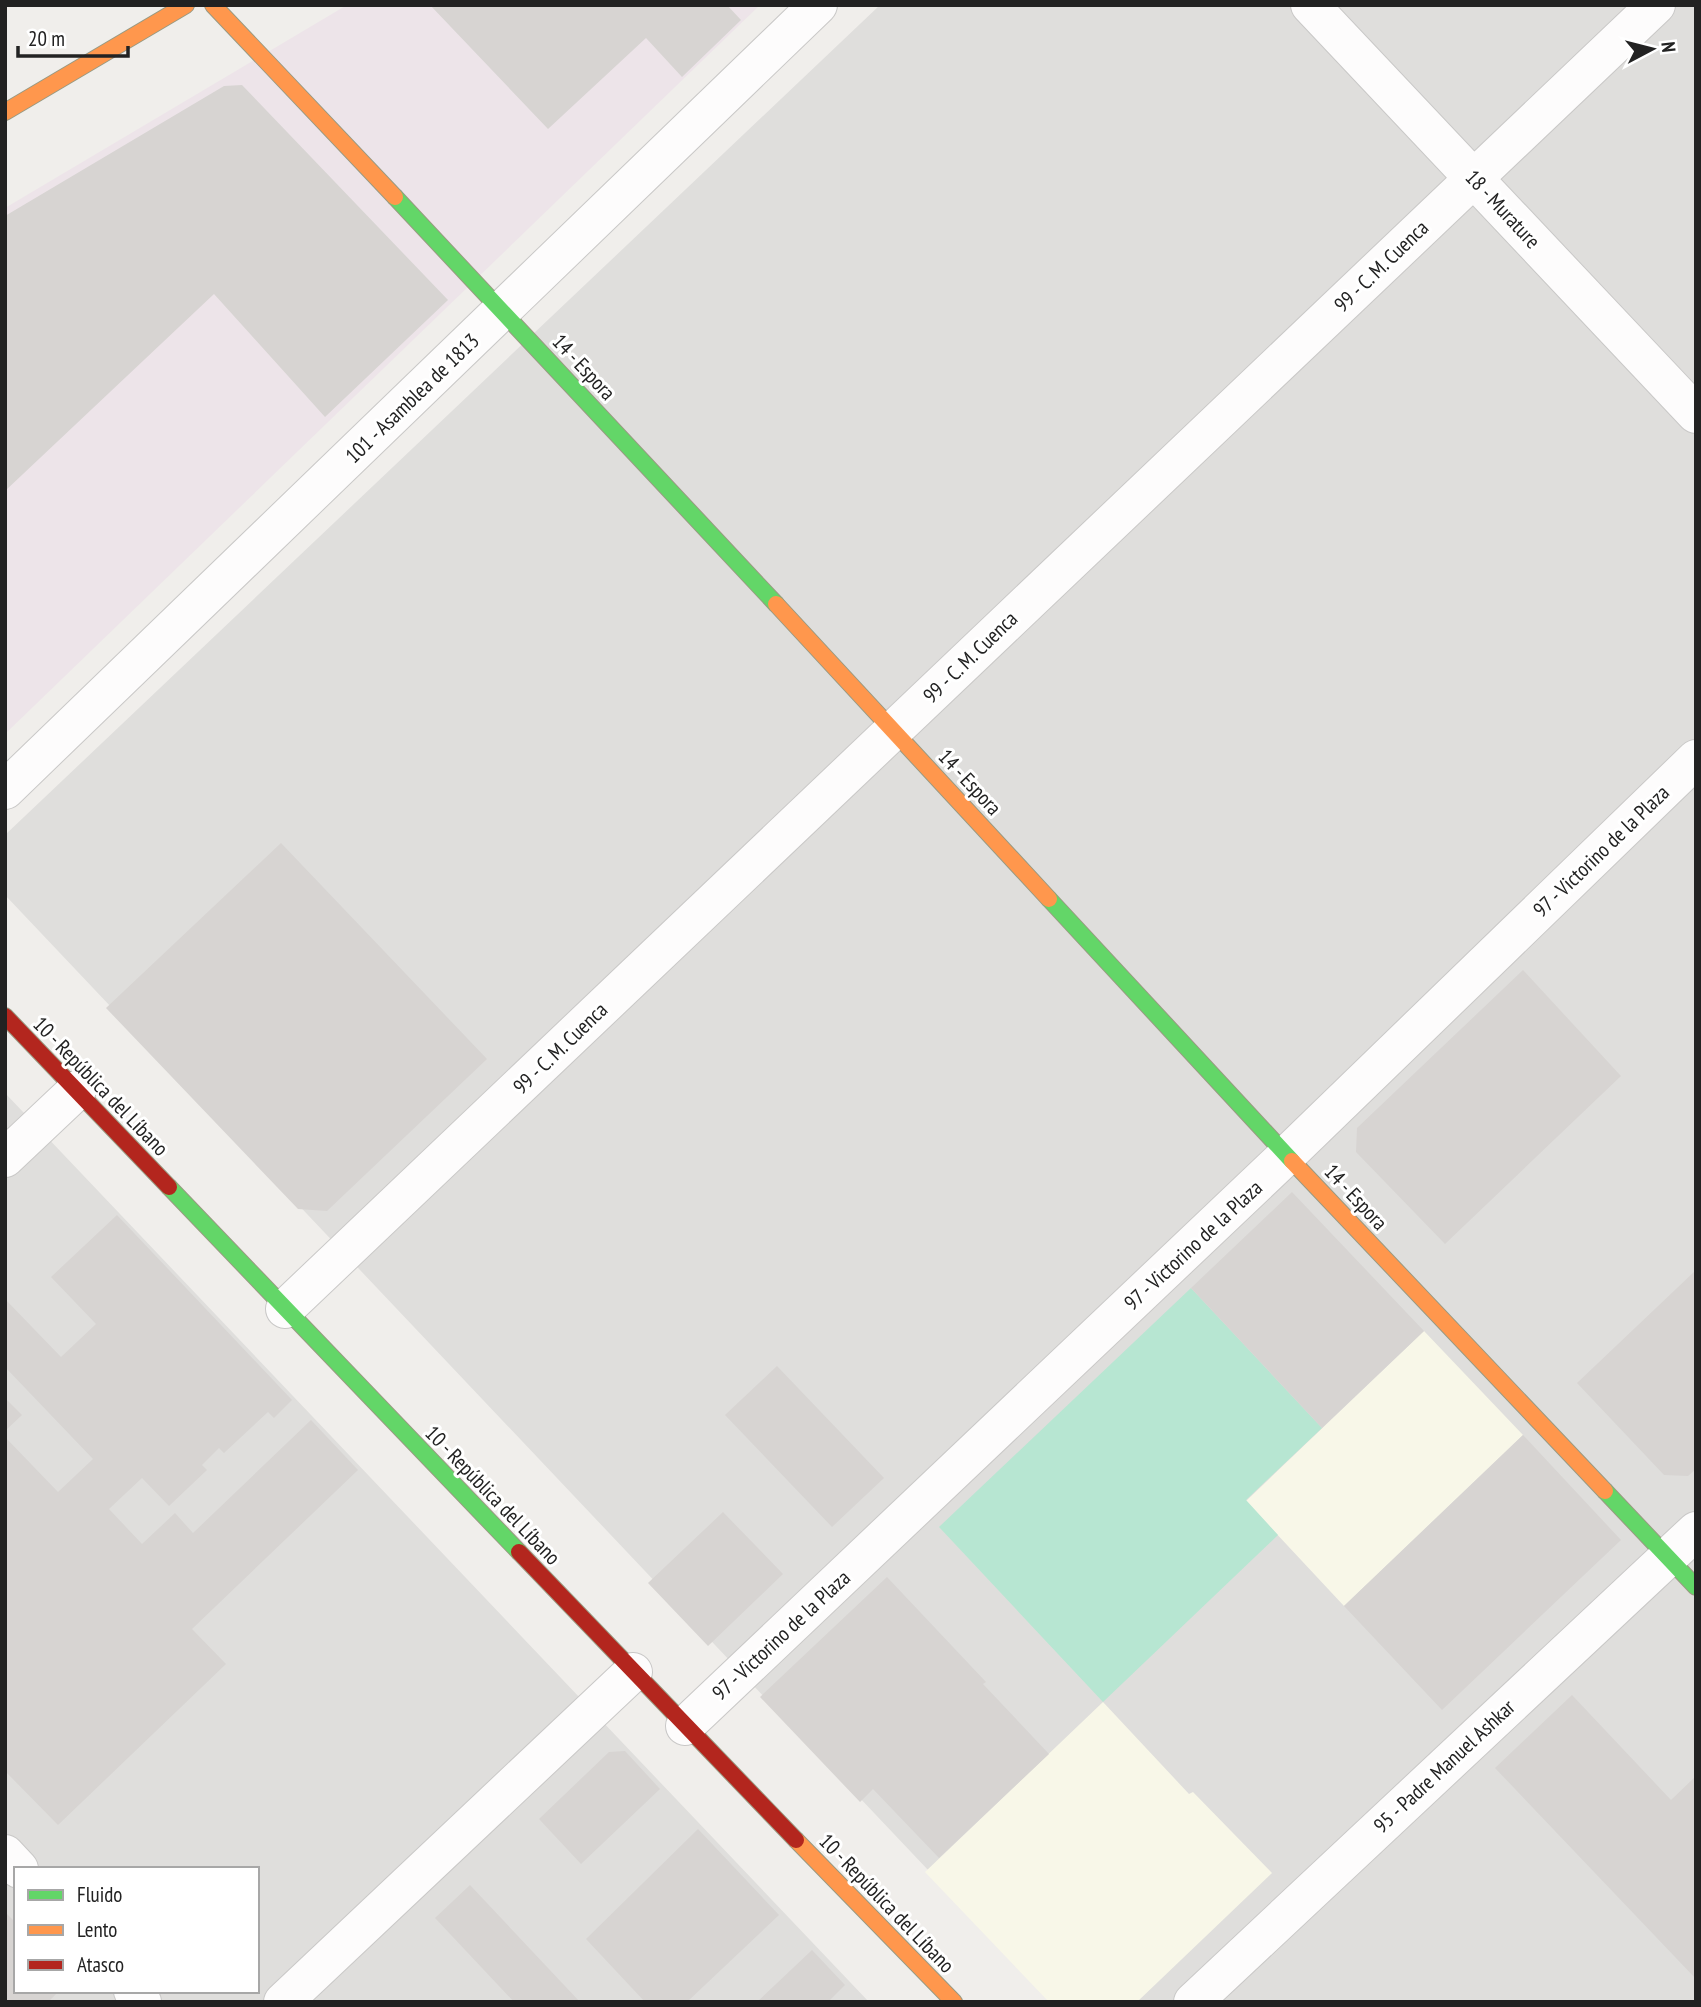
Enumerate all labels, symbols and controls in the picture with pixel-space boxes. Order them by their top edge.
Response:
scale bar [18,14,128,58]
north arrow [1617,14,1687,84]
text: 20 m [28,25,65,52]
text: N [1656,40,1681,53]
street label: 18 - Murature [1460,164,1546,254]
street label: 99 - C. M. Cuenca [1328,214,1434,318]
street label: 101 - Asamblea de 1813 [339,327,485,469]
street label: 14 - Espora [547,328,621,406]
street label: 99 - C. M. Cuenca [917,605,1023,709]
street label: 14 - Espora [933,743,1007,821]
street label: 97 - Victorino de la Plaza [1527,779,1675,923]
street label: 99 - C. M. Cuenca [507,996,613,1100]
street label: 10 - República del Líbano [28,1011,174,1161]
street label: 14 - Espora [1319,1158,1393,1236]
street label: 97 - Victorino de la Plaza [1118,1174,1268,1316]
street label: 10 - República del Líbano [420,1420,566,1570]
street label: 97 - Victorino de la Plaza [706,1564,856,1706]
street label: 95 - Padre Manuel Ashkar [1368,1693,1521,1839]
street label: 10 - República del Líbano [814,1828,960,1978]
legend [14,1867,259,1993]
text: Fluido [77,1881,122,1908]
text: Lento [77,1916,117,1943]
text: Atasco [77,1951,124,1978]

